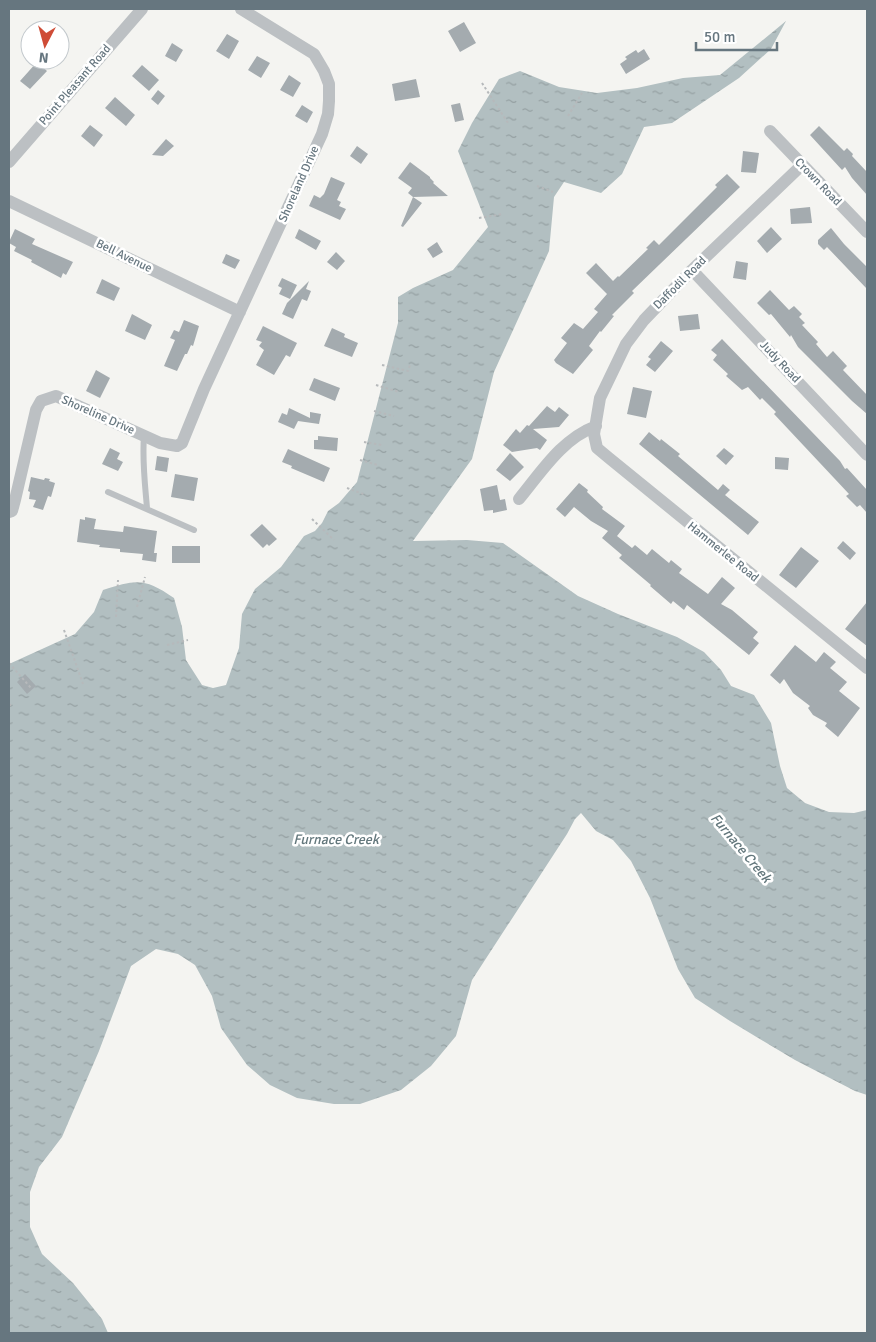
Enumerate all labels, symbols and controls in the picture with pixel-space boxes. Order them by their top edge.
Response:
north arrow [20,20,70,70]
scale bar [696,20,777,52]
text: 50 m [704,28,735,46]
street label: Point Pleasant Road [36,42,114,128]
text: N [38,48,49,66]
street label: Shoreland Drive [276,144,322,224]
street label: Crown Road [791,155,845,209]
street label: Bell Avenue [94,236,154,276]
street label: Daffodil Road [650,253,710,313]
street label: Judy Road [757,338,803,386]
street label: Shoreline Drive [59,392,137,438]
street label: Hammerlee Road [684,519,762,585]
water label: Furnace Creek [707,810,776,888]
water label: Furnace Creek [293,831,381,848]

